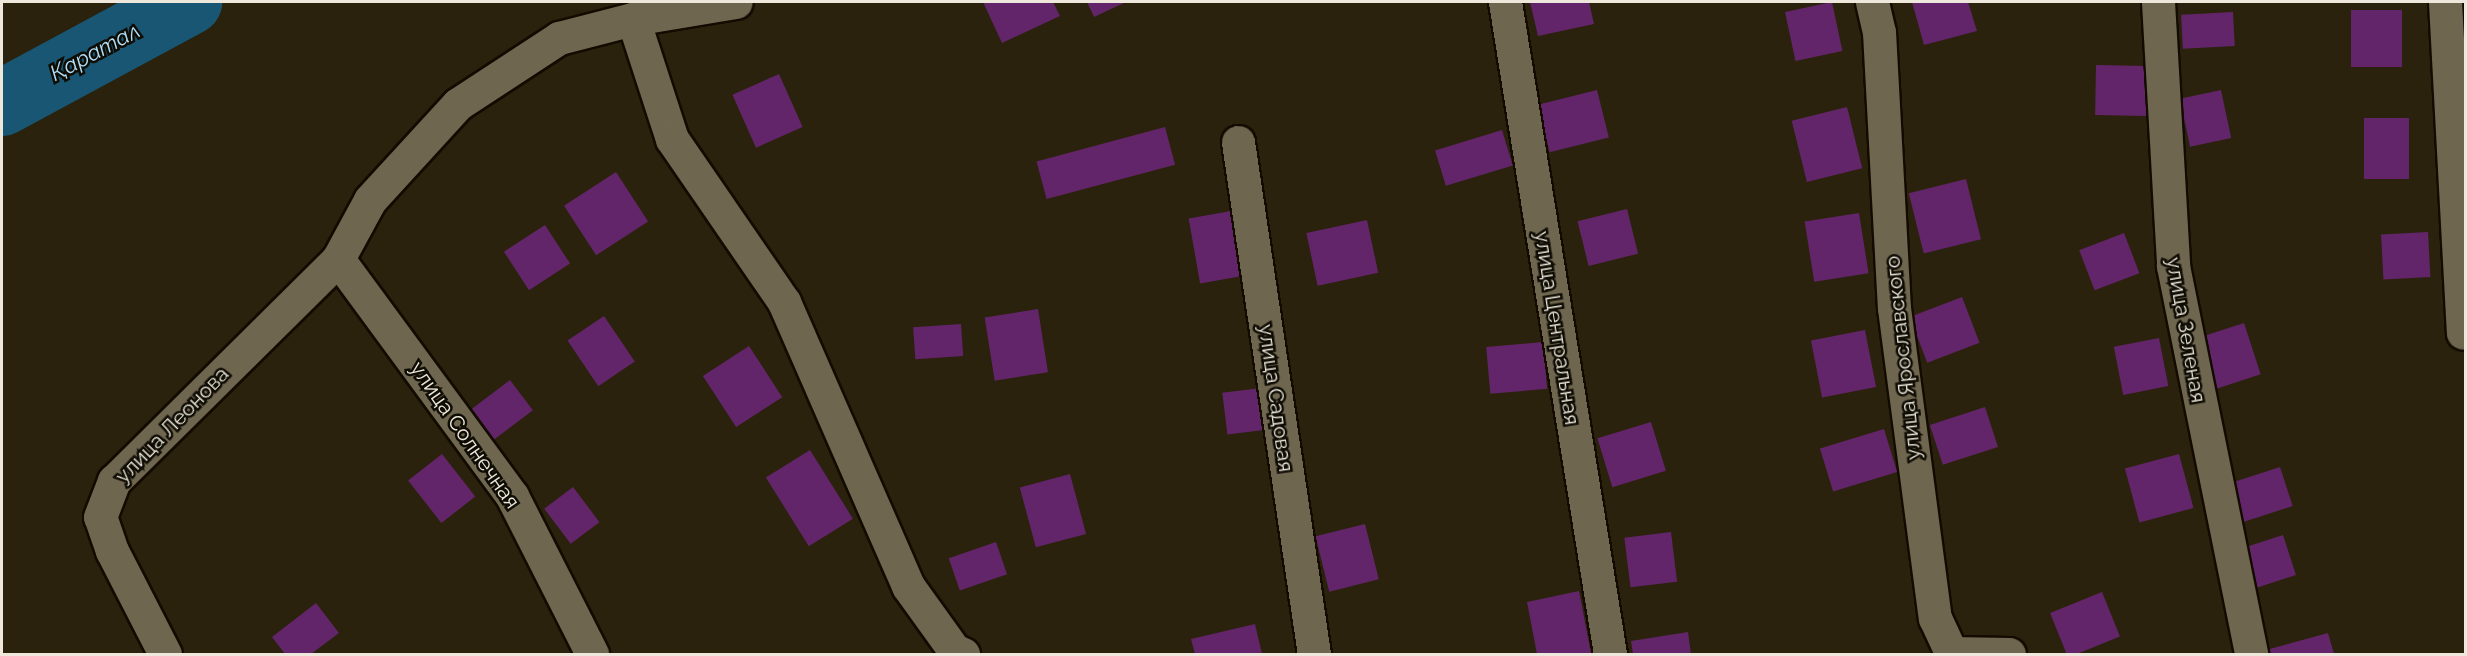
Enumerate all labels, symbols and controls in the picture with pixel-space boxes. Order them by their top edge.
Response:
water label: Қаратал [45,17,145,87]
street label: улица Центральная [1529,229,1585,427]
street label: улица Ярославского [1880,255,1926,461]
street label: улица Зеленая [2161,255,2211,405]
street label: улица Садовая [1253,323,1299,473]
street label: улица Солнечная [405,357,525,513]
street label: улица Леонова [110,361,234,489]

